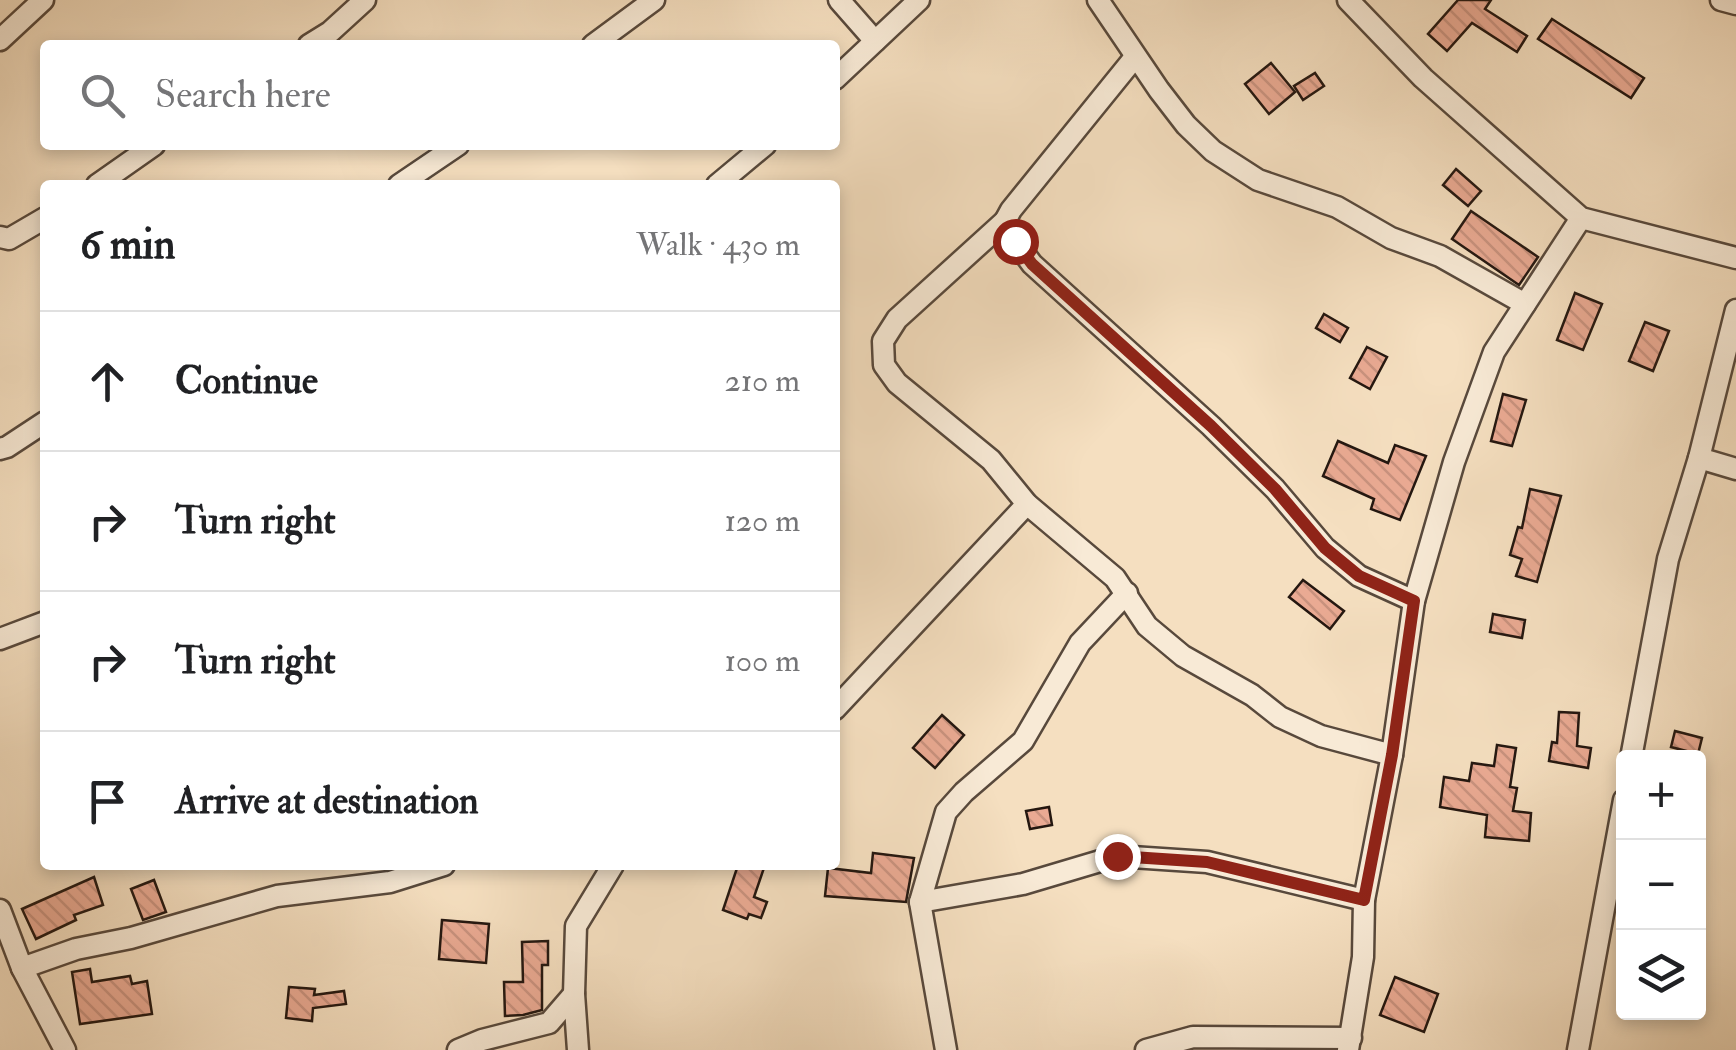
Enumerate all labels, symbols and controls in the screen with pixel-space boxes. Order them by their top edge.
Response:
search box [40,40,840,150]
icon: search [75,68,130,123]
text: Search here [155,71,331,119]
text: 6 min [80,219,175,271]
route start [993,219,1039,265]
text: Walk · 430 m [636,225,800,265]
icon: ahead [80,354,135,409]
text: Continue [175,357,318,405]
text: 210 m [725,361,800,401]
icon: right [80,494,135,549]
text: Turn right [175,497,336,545]
text: 120 m [724,501,800,541]
icon: right [80,634,135,689]
text: Turn right [175,637,336,685]
text: 100 m [724,641,800,681]
map controls [1616,750,1706,1020]
button: + [1616,750,1706,840]
icon: arrive [80,774,135,829]
text: Arrive at destination [175,777,479,825]
route end [1095,834,1141,880]
button: − [1616,840,1706,930]
button: layers [1616,930,1706,1020]

